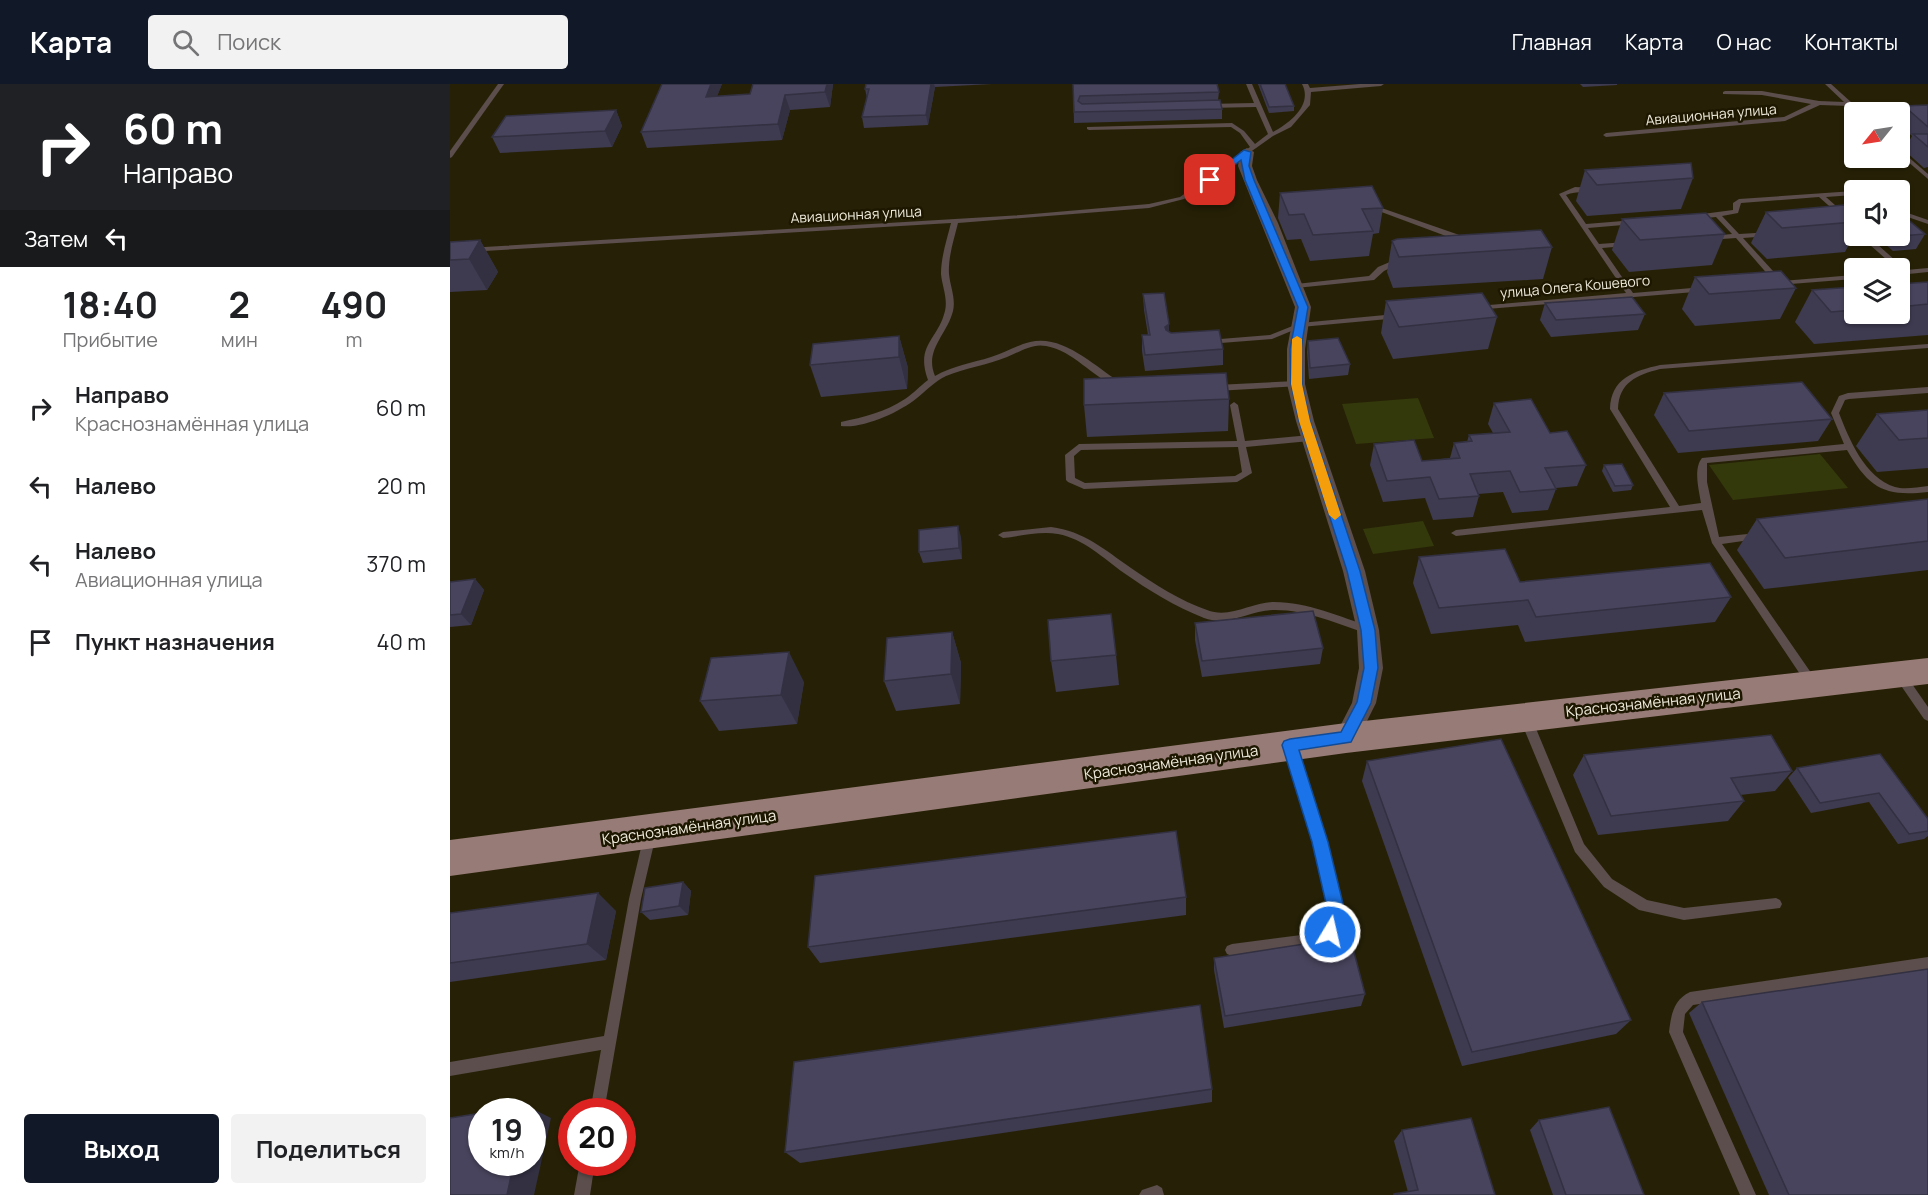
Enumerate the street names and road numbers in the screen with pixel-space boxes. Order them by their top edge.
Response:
street label: Авиационная улица [1645,99,1777,129]
street label: Авиационная улица [790,201,922,227]
street label: улица Олега Кошевого [1499,270,1651,302]
street label: Краснознамённая улица [1565,682,1741,722]
street label: Краснознамённая улица [1083,739,1259,785]
street label: Краснознамённая улица [601,804,777,850]

